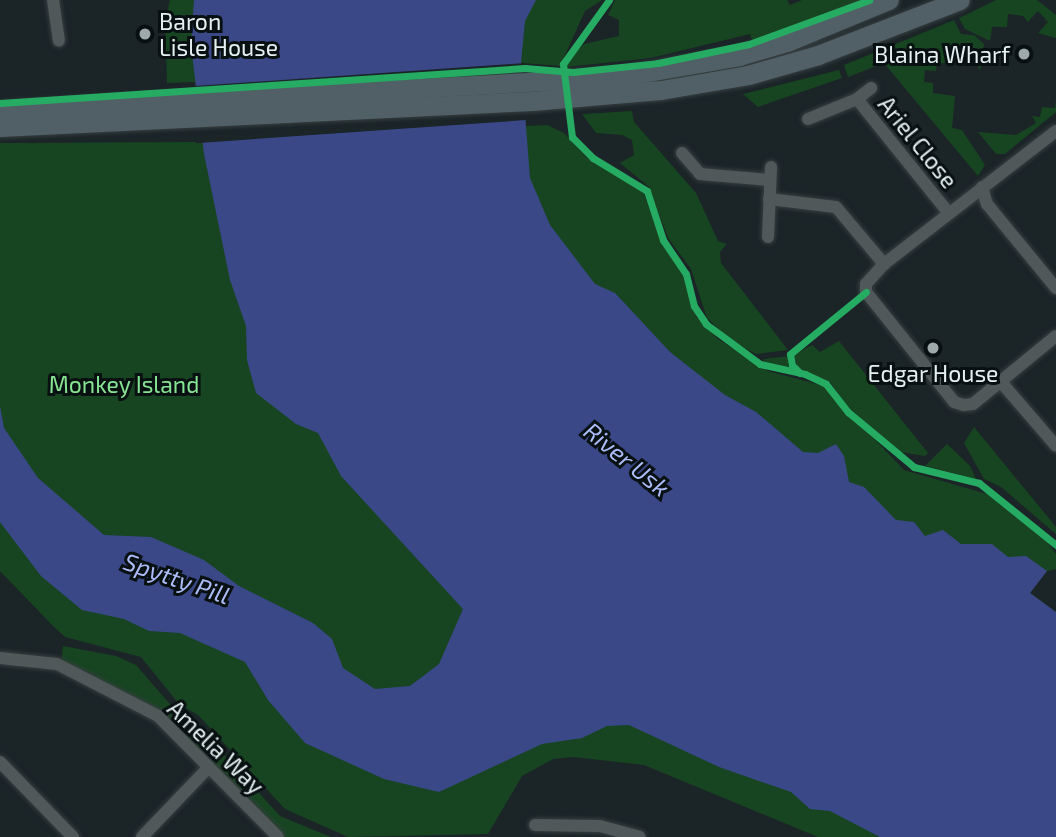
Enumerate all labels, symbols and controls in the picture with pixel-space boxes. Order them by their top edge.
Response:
place label: Baron Lisle House [159,7,278,61]
marker: Baron Lisle House [137,26,153,42]
place label: Blaina Wharf [874,40,1010,68]
marker: Blaina Wharf [1016,46,1032,62]
street label: Ariel Close [872,90,964,194]
marker: Edgar House [925,340,941,356]
place label: Edgar House [867,359,999,387]
park label: Monkey Island [48,370,200,398]
water label: River Usk [578,416,676,502]
water label: Spytty Pill [120,546,234,610]
street label: Amelia Way [162,694,270,800]

